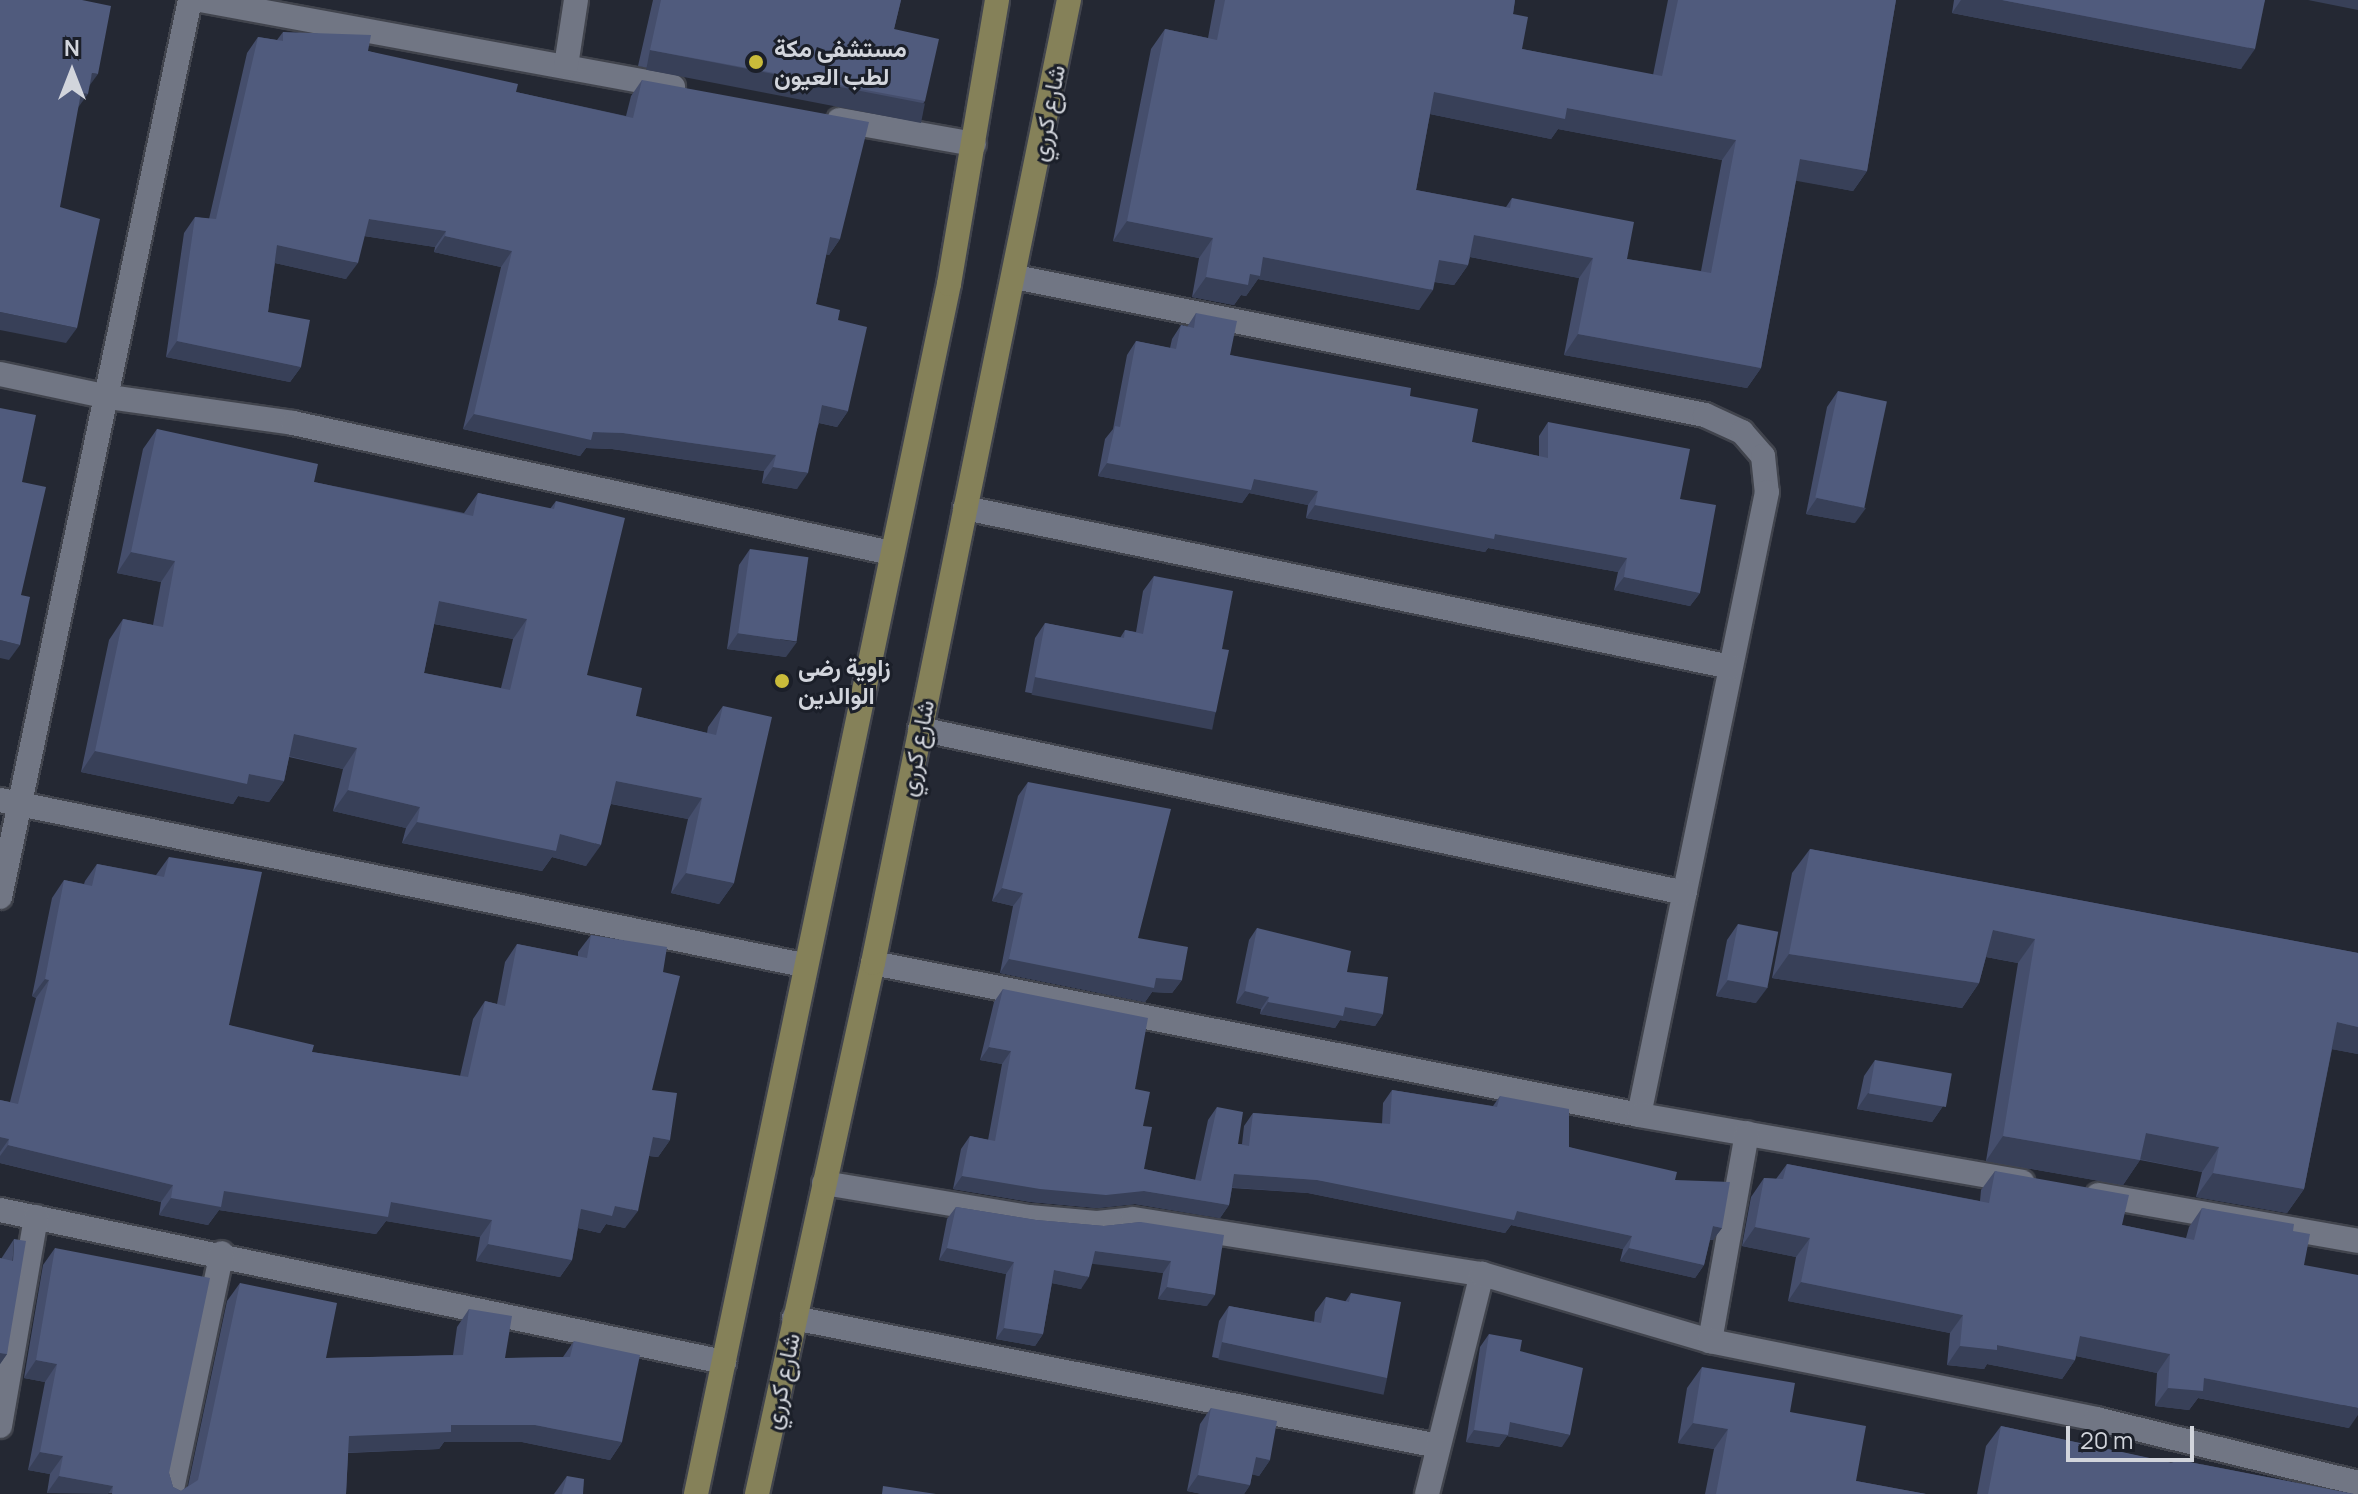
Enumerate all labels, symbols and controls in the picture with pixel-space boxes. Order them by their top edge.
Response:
north arrow [32,32,112,112]
text: N [64,33,80,63]
place label: مستشفى مكة لطب العيون [774,34,907,90]
marker: مستشفى مكة لطب العيون [745,51,767,73]
street label: شارع كرري [1024,62,1070,164]
place label: زاوية رضى الوالدين [798,653,891,709]
marker: زاوية رضى الوالدين [773,672,791,690]
street label: شارع كرري [893,697,939,799]
street label: شارع كرري [757,1330,805,1432]
scale bar [2070,1410,2198,1460]
text: 20 m [2080,1423,2133,1456]

